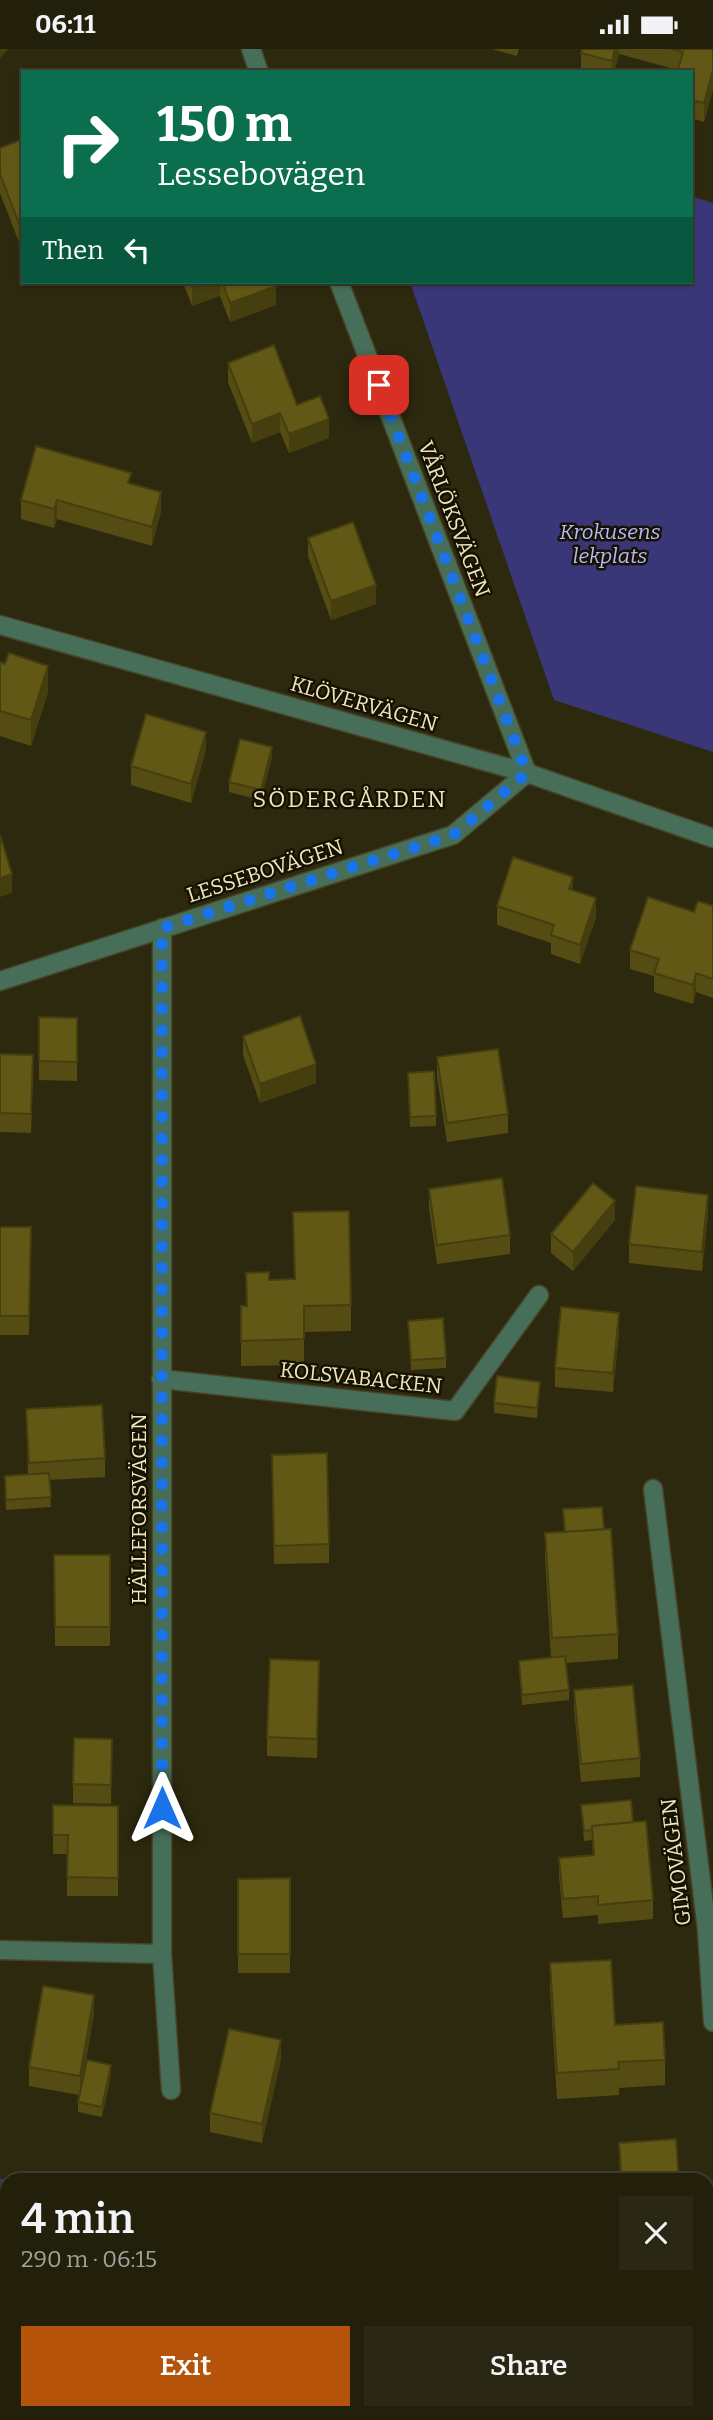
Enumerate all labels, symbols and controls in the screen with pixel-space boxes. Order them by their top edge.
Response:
text: 06:11 [35,9,95,40]
text: 150 m [157,95,292,154]
icon: right [42,98,133,189]
text: Lessebovägen [157,155,365,193]
icon: left [118,231,156,269]
text: Then [42,235,104,266]
pin [349,355,409,415]
icon: arrive [360,366,398,404]
street label: VÅRLÖKSVÄGEN [412,437,496,601]
park label: Krokusens lekplats [560,519,660,569]
street label: KLÖVERVÄGEN [288,671,440,737]
district label: SÖDERGÅRDEN [253,785,448,813]
street label: LESSEBOVÄGEN [184,834,346,908]
street label: KOLSVABACKEN [279,1357,443,1399]
street label: HÄLLEFORSVÄGEN [126,1413,152,1605]
position arrow [125,1771,199,1845]
street label: GIMOVÄGEN [655,1797,697,1927]
text: 4 min [21,2194,134,2244]
button: close [619,2196,693,2270]
text: 290 m · 06:15 [21,2245,157,2273]
button: Exit [21,2326,350,2406]
button: Share [364,2326,693,2406]

